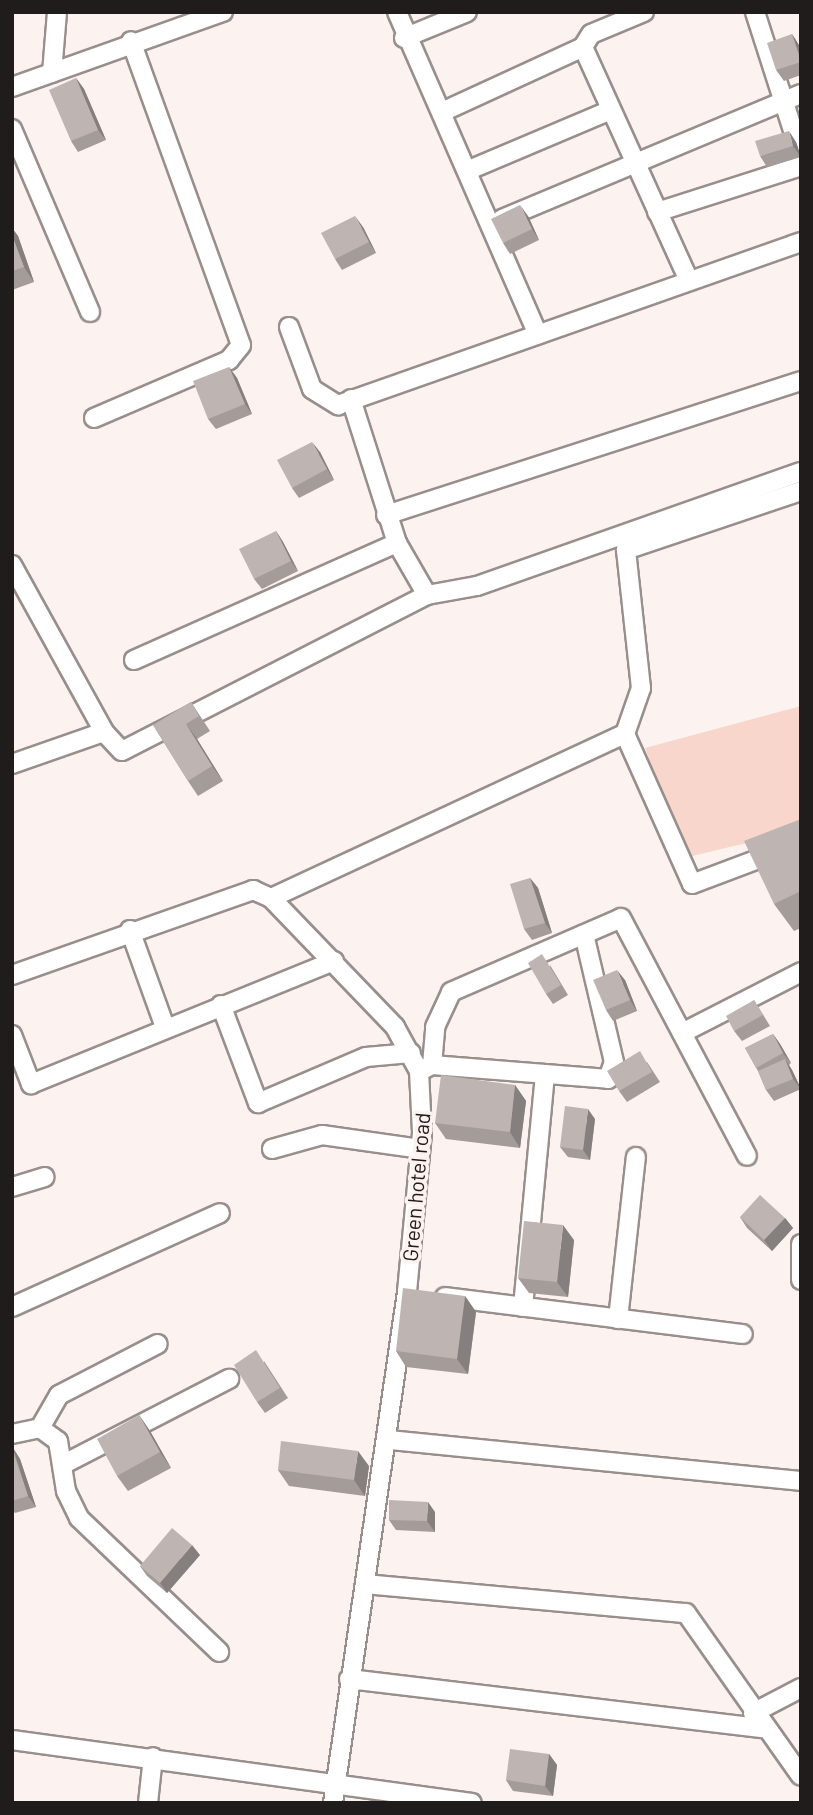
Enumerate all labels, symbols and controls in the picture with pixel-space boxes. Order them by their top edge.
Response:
street label: Green hotel road [397,1111,435,1263]

